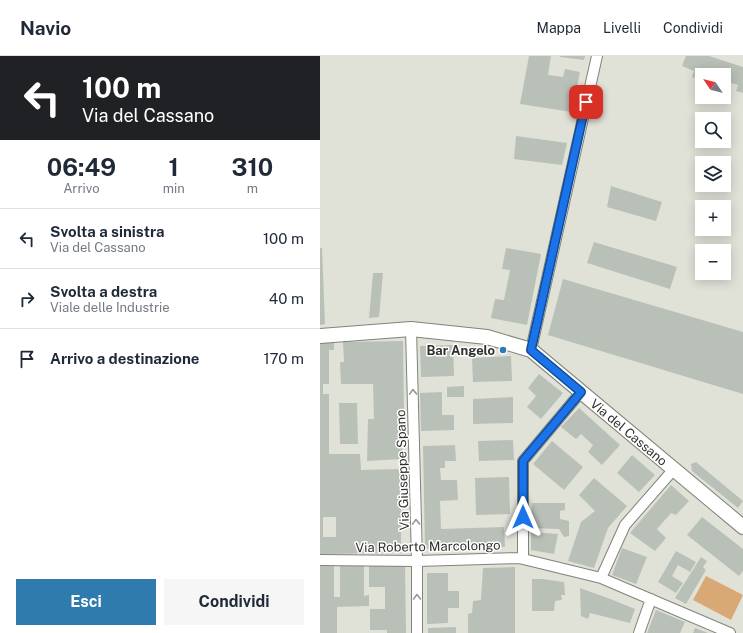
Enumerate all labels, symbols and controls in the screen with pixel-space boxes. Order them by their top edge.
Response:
text: Navio [20,17,71,39]
text: Mappa [537,20,581,36]
text: Livelli [603,20,641,36]
text: Condividi [663,20,723,36]
north arrow [695,68,731,104]
map controls [695,68,731,280]
text: 100 m [82,71,161,104]
icon: left [16,72,68,124]
pin [569,85,603,119]
icon: arrive [575,91,597,113]
text: Via del Cassano [82,105,214,126]
button: search [695,112,731,148]
text: 06:49 [47,153,116,181]
text: 1 [169,153,179,181]
text: 310 [232,153,273,181]
button: layers [695,156,731,192]
text: Arrivo [63,181,100,196]
text: min [163,181,185,196]
text: m [247,181,258,196]
button: + [695,200,731,236]
text: Svolta a sinistra [50,223,164,240]
icon: left [16,228,38,250]
text: 100 m [263,230,304,247]
text: Via del Cassano [50,240,146,255]
button: − [695,244,731,280]
text: Svolta a destra [50,283,157,300]
icon: right [16,288,38,310]
text: 40 m [269,290,304,307]
text: Viale delle Industrie [50,300,170,315]
place label: Bar Angelo [426,343,495,358]
marker: Bar Angelo [498,345,508,355]
icon: arrive [16,348,38,370]
text: Arrivo a destinazione [50,350,199,367]
text: 170 m [263,350,304,367]
one-way arrow [408,389,417,395]
street label: Via del Cassano [587,396,670,469]
street label: Via Giuseppe Spano [393,409,412,531]
position arrow [502,496,544,538]
one-way arrow [412,519,420,525]
street label: Via Roberto Marcolongo [355,538,501,555]
button: Esci [16,579,156,625]
button: Condividi [164,579,304,625]
one-way arrow [413,594,421,600]

